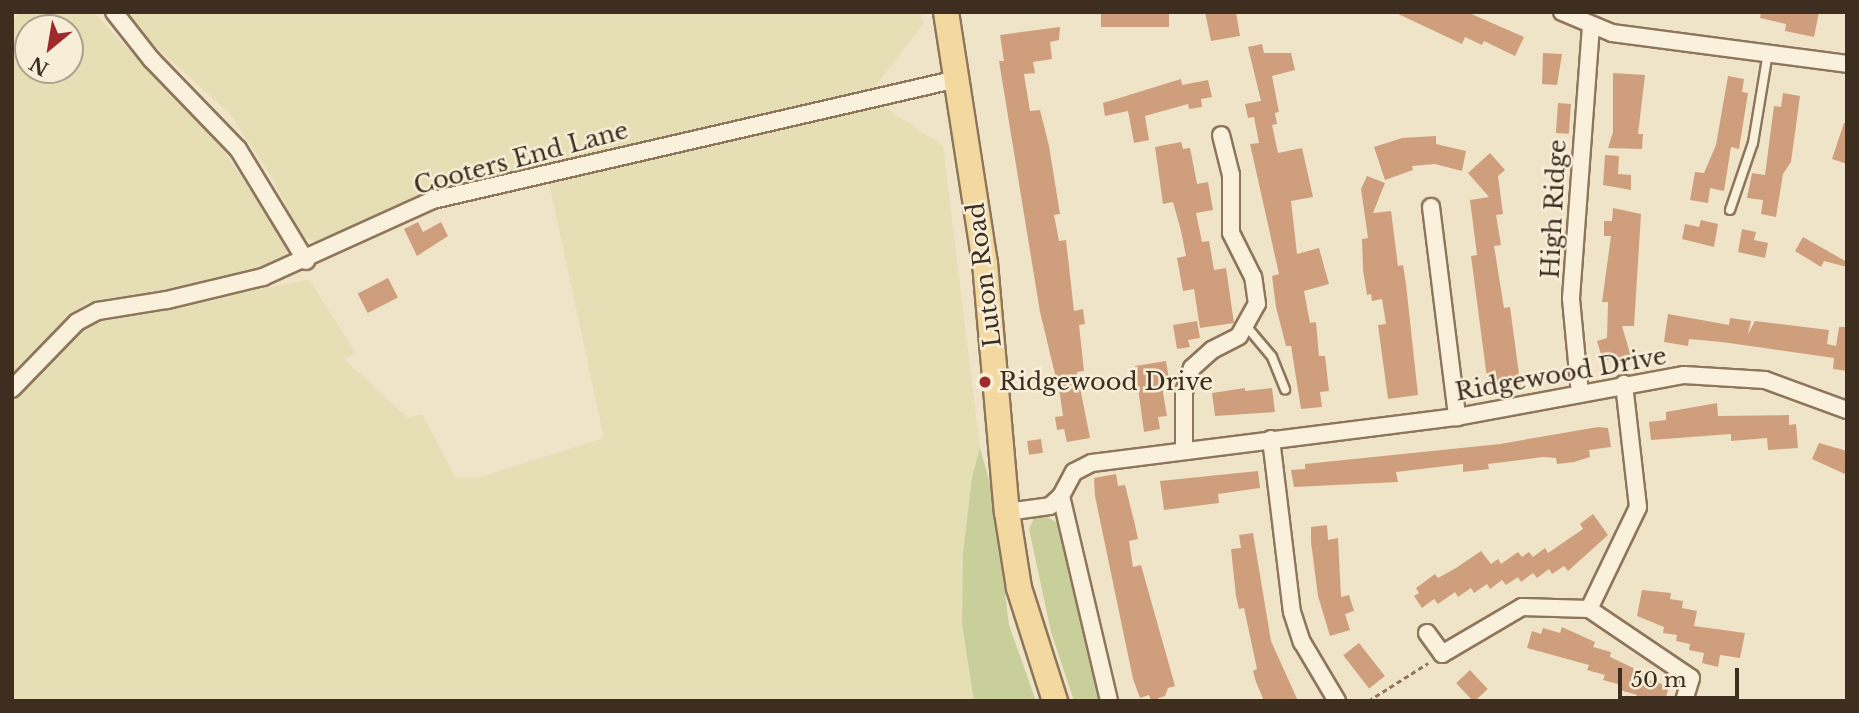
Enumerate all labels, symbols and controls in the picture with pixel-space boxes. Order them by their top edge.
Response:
north arrow [14,14,84,84]
text: N [26,51,53,80]
street label: Cooters End Lane [411,116,631,200]
street label: High Ridge [1536,139,1572,279]
street label: Luton Road [961,201,1007,349]
street label: Ridgewood Drive [1453,341,1669,407]
place label: Ridgewood Drive [999,368,1213,396]
marker: Ridgewood Drive [977,374,993,390]
scale bar [1621,654,1742,698]
text: 50 m [1631,667,1686,693]

